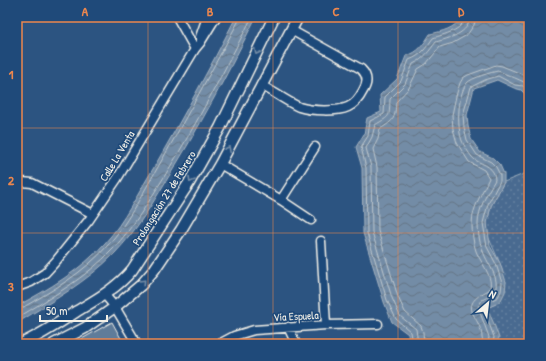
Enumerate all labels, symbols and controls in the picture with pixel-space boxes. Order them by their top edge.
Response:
text: A [82,2,89,20]
text: B [207,2,214,20]
text: C [332,2,340,20]
text: D [458,2,465,20]
one-way arrow [254,48,262,55]
text: 1 [9,65,14,83]
street label: Calle La Venta [96,128,138,184]
one-way arrow [223,146,231,153]
street label: Prolongación 27 de Febrero [129,148,199,248]
text: 2 [8,171,15,189]
one-way arrow [188,176,195,183]
text: 3 [8,277,14,295]
one-way arrow [139,279,146,287]
north arrow [468,283,508,323]
text: N [487,287,499,302]
scale bar [40,297,107,323]
text: 50 m [46,302,67,319]
street label: Vía Espuela [273,308,320,324]

